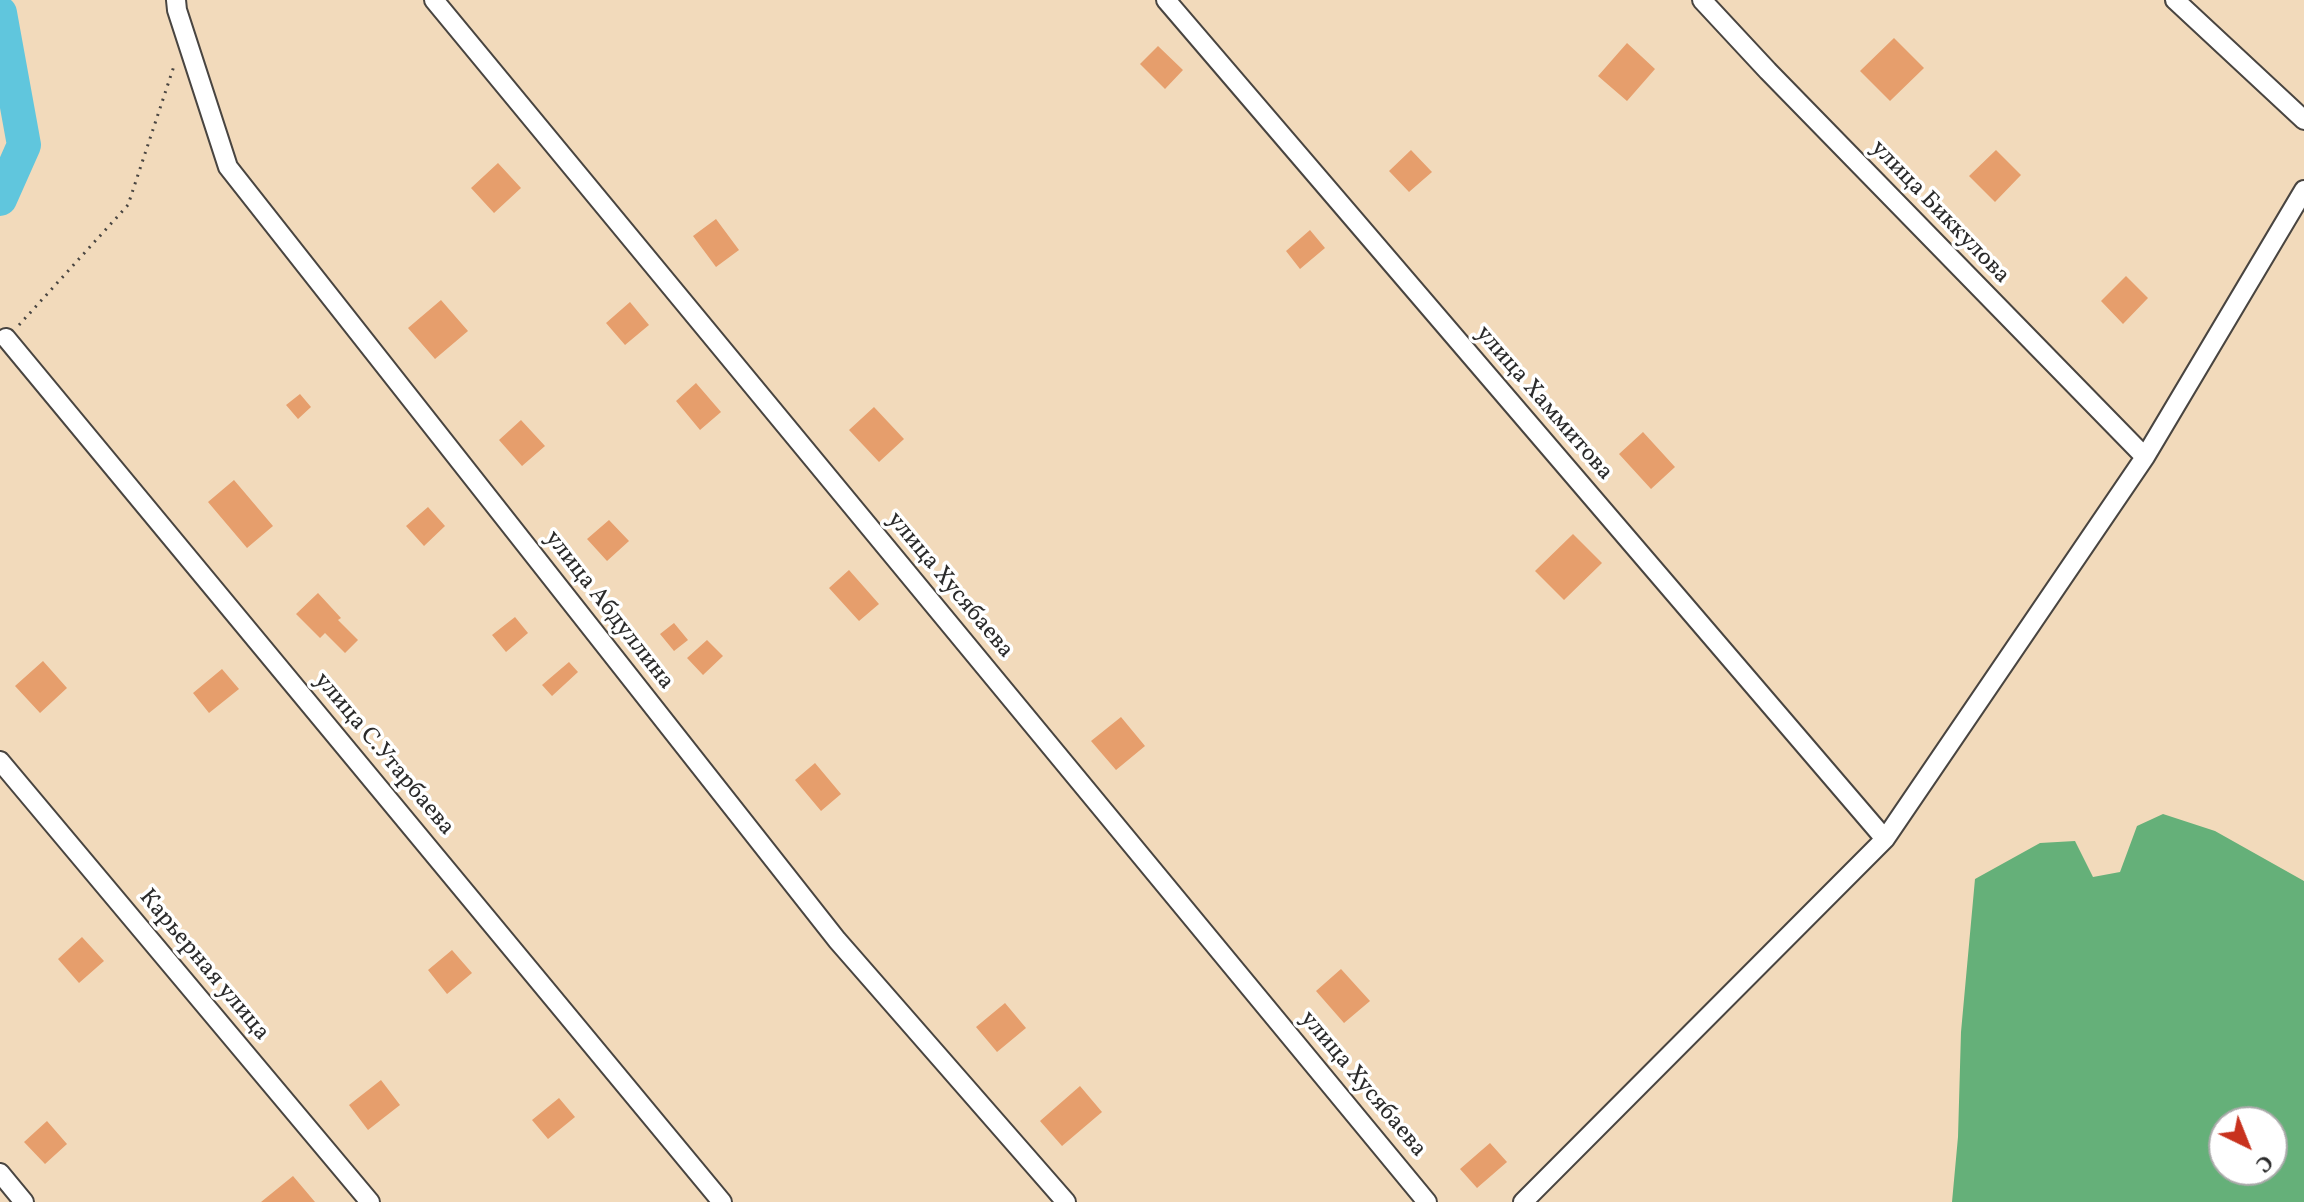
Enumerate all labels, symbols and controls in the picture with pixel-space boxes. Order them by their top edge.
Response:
street label: улица Биккулова [1863,135,2015,291]
street label: улица Хаммитова [1468,321,1618,487]
street label: улица Хусябаева [879,507,1019,665]
street label: улица Абдуллина [537,526,679,696]
street label: улица С.Утарбаева [306,668,460,842]
street label: Карьерная улица [131,884,275,1048]
street label: улица Хусябаева [1292,1006,1432,1164]
north arrow [2208,1106,2288,1186]
text: С [2248,1146,2279,1179]

